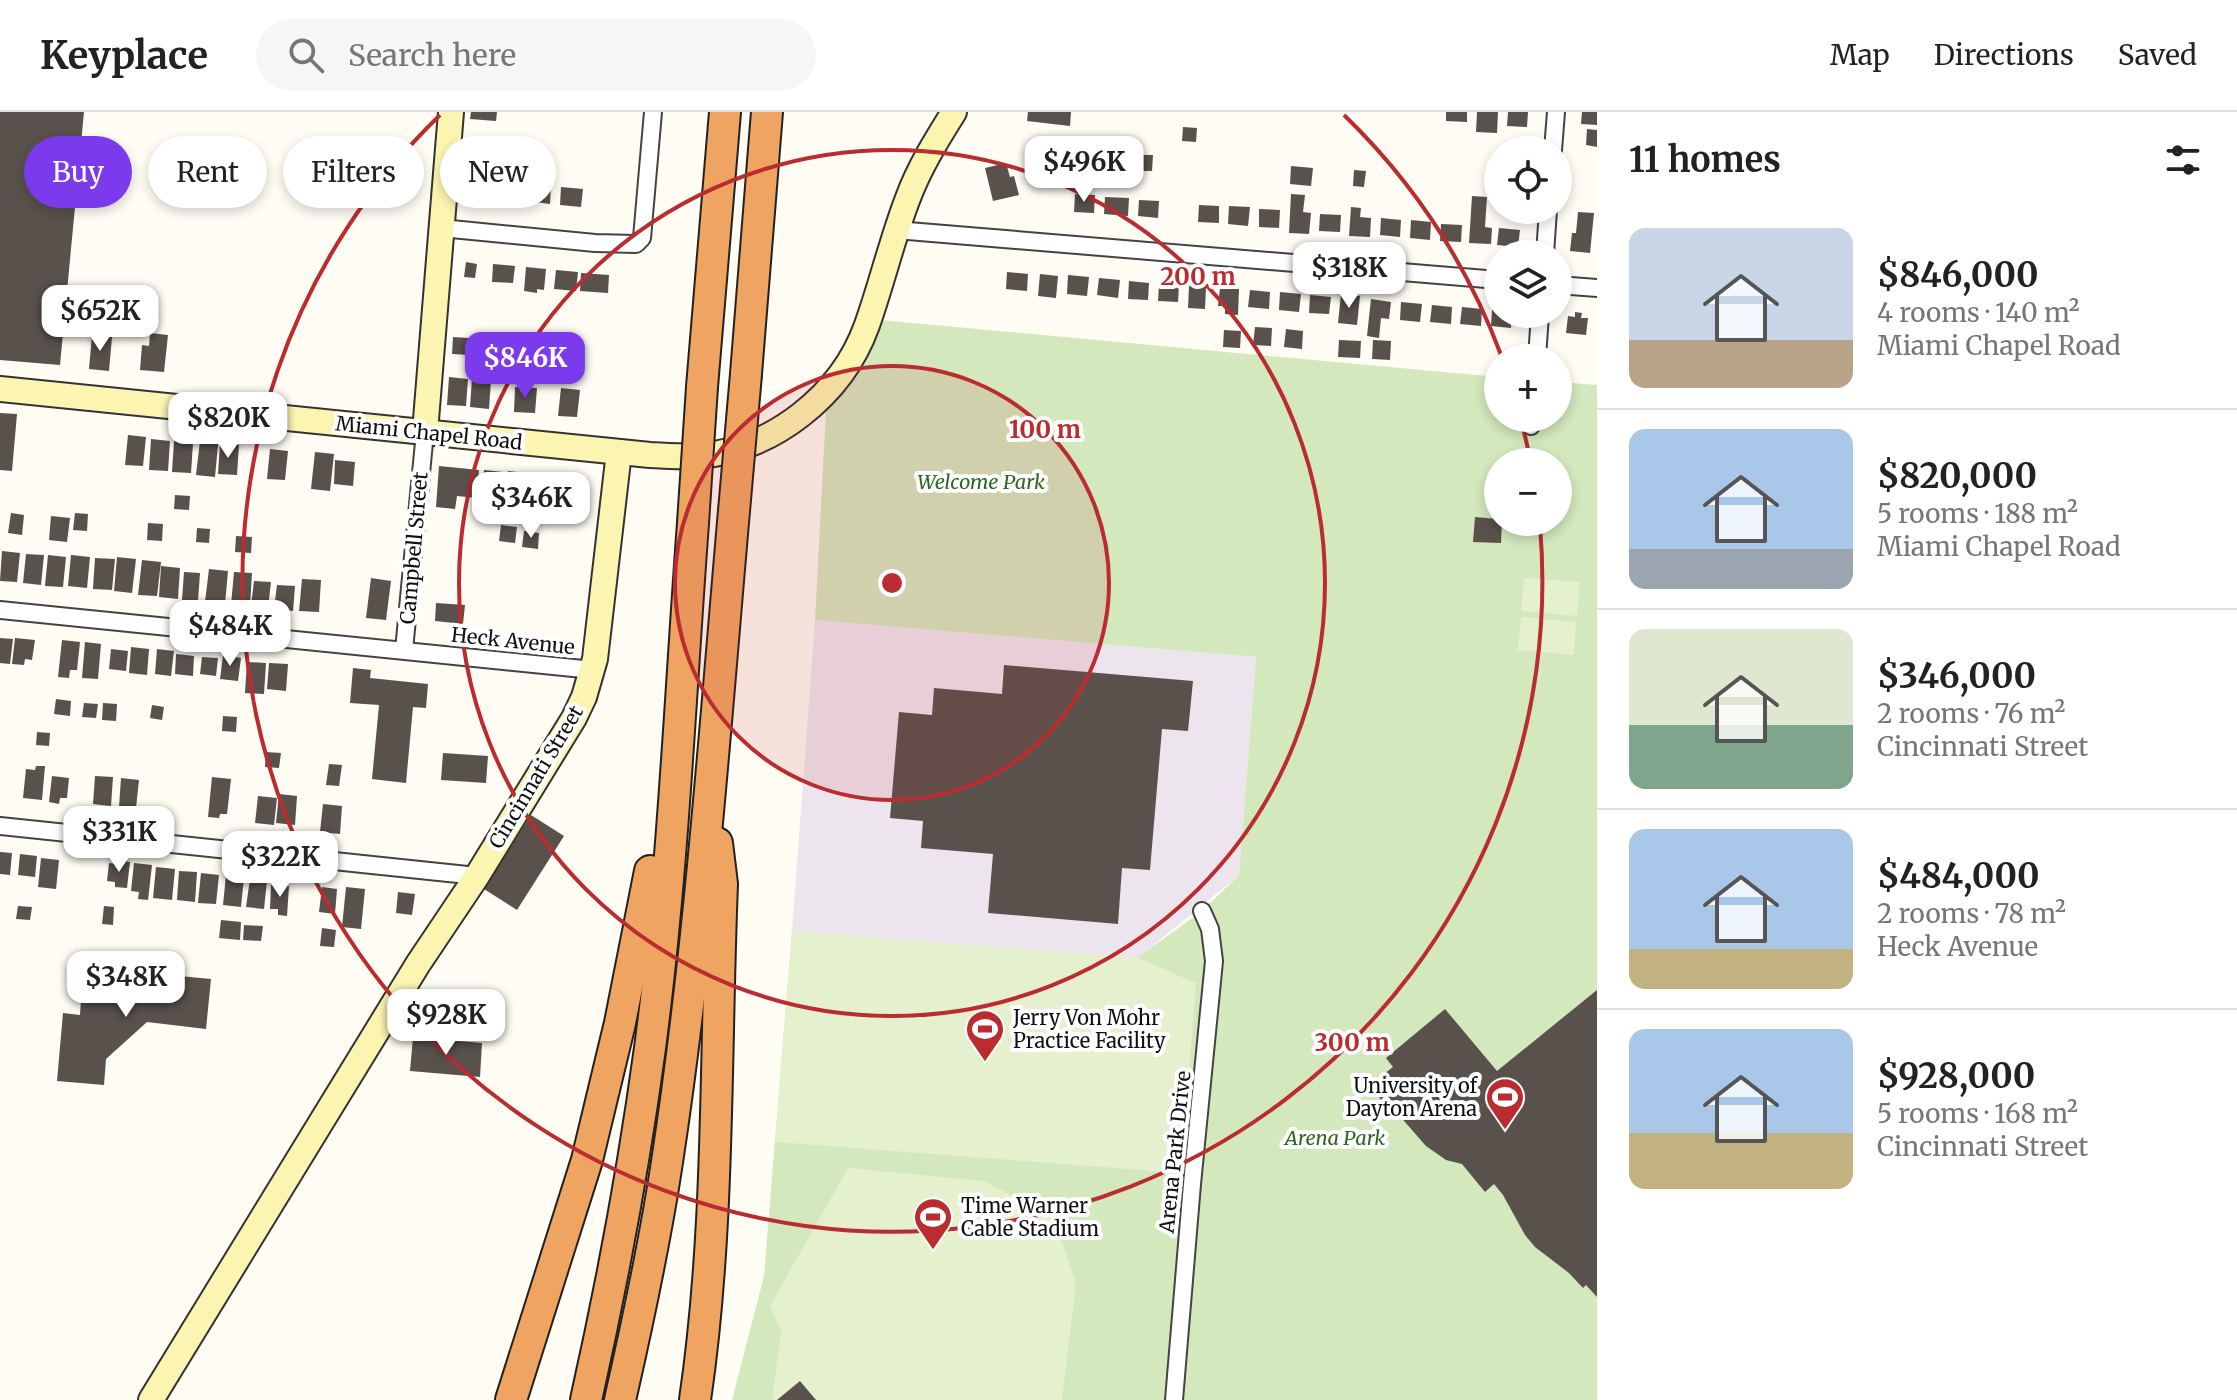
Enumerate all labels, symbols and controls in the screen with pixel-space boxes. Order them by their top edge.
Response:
search box [256,19,816,91]
text: Keyplace [40,32,208,79]
icon: search [284,33,328,77]
text: Search here [348,36,516,74]
text: Map [1830,37,1890,73]
text: Directions [1934,37,2074,73]
text: Saved [2118,37,2197,73]
chip: Buy [24,136,132,208]
chip: Rent [148,136,267,208]
chip: Filters [283,136,424,208]
chip: New [440,136,556,208]
pin: $496K [1028,136,1140,204]
map controls [1484,136,1572,536]
button: locate [1484,136,1572,224]
icon: filters [2161,138,2205,182]
text: 11 homes [1629,139,1781,181]
text: $496K [1043,145,1125,178]
button: layers [1484,240,1572,328]
pin: $318K [1293,242,1405,310]
text: $318K [1311,251,1387,284]
text: $846,000 [1877,254,2039,296]
icon: home [1693,260,1789,356]
text: 200 m [1160,261,1236,292]
pin: $652K [44,285,156,353]
text: $652K [60,294,140,327]
text: 4 rooms · 140 m² [1877,296,2080,329]
text: Miami Chapel Road [1877,329,2121,362]
pin: $846K [469,332,581,400]
text: $846K [483,341,567,374]
button: + [1484,344,1572,432]
pin: $820K [172,392,284,460]
text: $820K [186,401,270,434]
street label: Miami Chapel Road [335,410,524,455]
text: 100 m [1009,414,1081,445]
button: − [1484,448,1572,536]
text: $820,000 [1877,455,2037,497]
icon: home [1693,461,1789,557]
park label: Welcome Park [917,469,1045,494]
street label: Campbell Street [394,470,433,625]
pin: $346K [475,472,587,540]
text: $346K [490,481,572,514]
text: 5 rooms · 188 m² [1877,497,2078,530]
text: Miami Chapel Road [1877,530,2121,563]
centre of rings [878,569,906,597]
pin: $484K [174,600,286,668]
text: $484K [188,609,272,642]
street label: Heck Avenue [450,622,576,659]
text: $346,000 [1877,655,2036,697]
icon: home [1693,661,1789,757]
text: 2 rooms · 76 m² [1877,697,2065,730]
street label: Cincinnati Street [483,700,588,853]
text: Cincinnati Street [1877,730,2088,763]
pin: $331K [63,806,175,874]
text: $331K [81,815,157,848]
pin: $322K [224,831,336,899]
text: $322K [240,840,320,873]
text: $484,000 [1877,855,2040,897]
icon: home [1693,861,1789,957]
text: 2 rooms · 78 m² [1877,897,2066,930]
text: Heck Avenue [1877,930,2038,963]
pin: $348K [70,951,182,1019]
text: $348K [85,960,167,993]
pin: $928K [390,989,502,1057]
text: $928K [405,998,487,1031]
place label: Jerry Von Mohr Practice Facility [1012,1005,1166,1053]
sports icon: Jerry Von Mohr Practice Facility [964,1008,1006,1063]
text: 300 m [1314,1027,1390,1058]
text: $928,000 [1877,1055,2035,1097]
icon: home [1693,1061,1789,1157]
street label: Arena Park Drive [1153,1070,1195,1235]
place label: University of Dayton Arena [1346,1073,1478,1121]
sports icon: University of Dayton Arena [1484,1076,1526,1131]
text: 5 rooms · 168 m² [1877,1097,2078,1130]
park label: Arena Park [1283,1125,1385,1150]
text: Cincinnati Street [1877,1130,2088,1163]
place label: Time Warner Cable Stadium [961,1193,1099,1241]
sports icon: Time Warner Cable Stadium [912,1196,954,1251]

